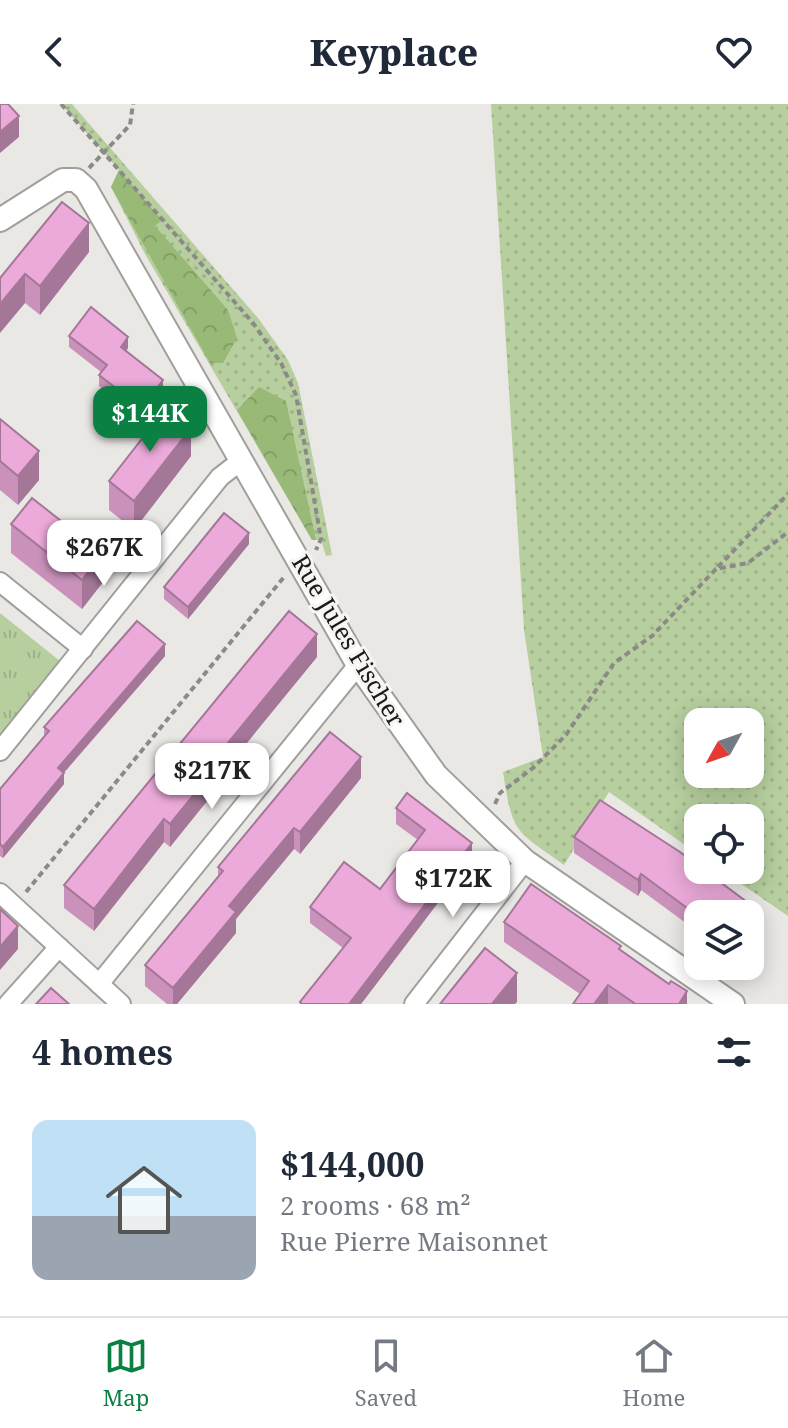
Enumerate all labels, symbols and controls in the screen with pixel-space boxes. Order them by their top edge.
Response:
text: Keyplace [310,28,478,77]
icon: back [32,30,76,74]
icon: heart [712,30,756,74]
pin: $144K [94,386,206,454]
text: $144K [111,394,189,430]
pin: $267K [48,520,160,588]
text: $267K [65,528,143,564]
street label: Rue Jules Fischer [285,548,414,732]
north arrow [684,708,764,788]
map controls [684,708,764,980]
pin: $217K [156,743,268,811]
text: $217K [173,751,251,787]
button: locate [684,804,764,884]
pin: $172K [397,851,509,919]
text: $172K [414,859,492,895]
button: layers [684,900,764,980]
text: 4 homes [32,1029,173,1075]
icon: filters [712,1030,756,1074]
text: $144,000 [280,1141,424,1187]
icon: home [96,1152,192,1248]
text: 2 rooms · 68 m² [280,1187,471,1223]
text: Rue Pierre Maisonnet [280,1223,548,1259]
tab: Map [103,1334,149,1412]
tab: Saved [355,1334,417,1412]
tab: Home [623,1334,685,1412]

